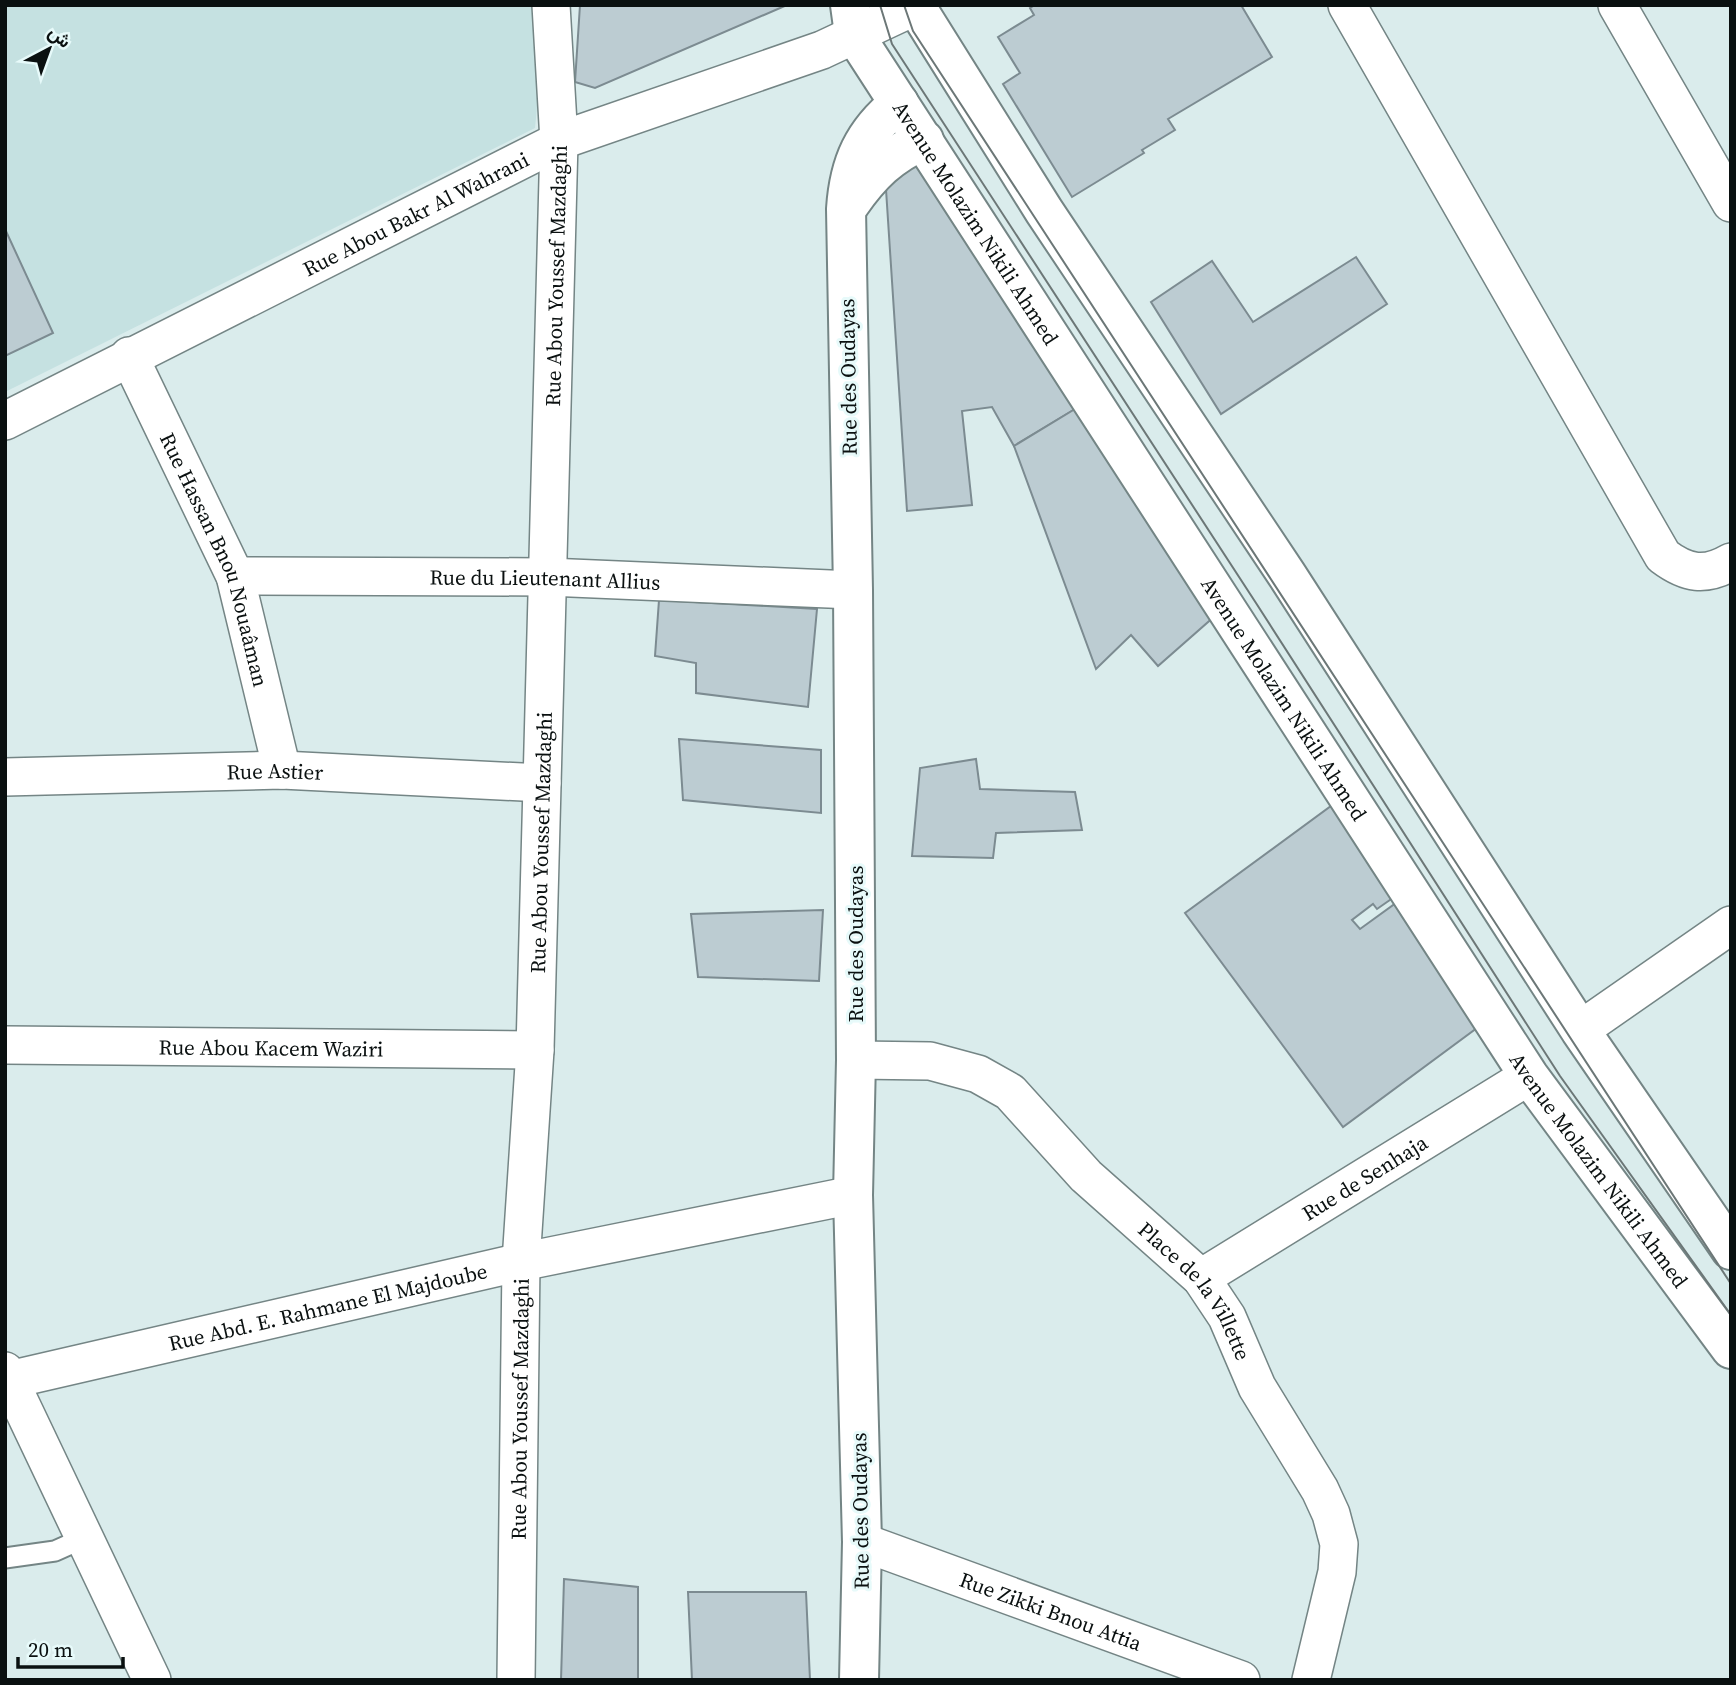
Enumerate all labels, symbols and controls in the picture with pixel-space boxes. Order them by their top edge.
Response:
north arrow [14,14,84,84]
text: ش [43,19,77,54]
street label: Avenue Molazim Nikili Ahmed [886,95,1066,350]
street label: Rue Abou Bakr Al Wahrani [298,144,534,283]
street label: Rue Abou Youssef Mazdaghi [537,145,573,407]
street label: Rue des Oudayas [832,298,864,456]
street label: Rue Hassan Bnou Nouaâman [153,428,276,690]
street label: Rue du Lieutenant Allius [429,562,661,596]
street label: Avenue Molazim Nikili Ahmed [1195,571,1374,826]
street label: Rue Abou Youssef Mazdaghi [523,711,558,974]
street label: Rue Astier [226,755,324,787]
street label: Rue des Oudayas [841,866,870,1022]
street label: Rue Abou Kacem Waziri [158,1032,384,1063]
street label: Avenue Molazim Nikili Ahmed [1503,1047,1695,1294]
street label: Rue de Senhaja [1296,1127,1433,1227]
street label: Place de la Villette [1132,1215,1258,1364]
street label: Rue Abd. E. Rahmane El Majdoube [165,1256,490,1357]
street label: Rue Abou Youssef Mazdaghi [503,1278,535,1540]
street label: Rue des Oudayas [844,1432,876,1590]
street label: Rue Zikki Bnou Attia [956,1564,1146,1657]
scale bar [18,1626,122,1670]
text: 20 m [28,1635,73,1664]

